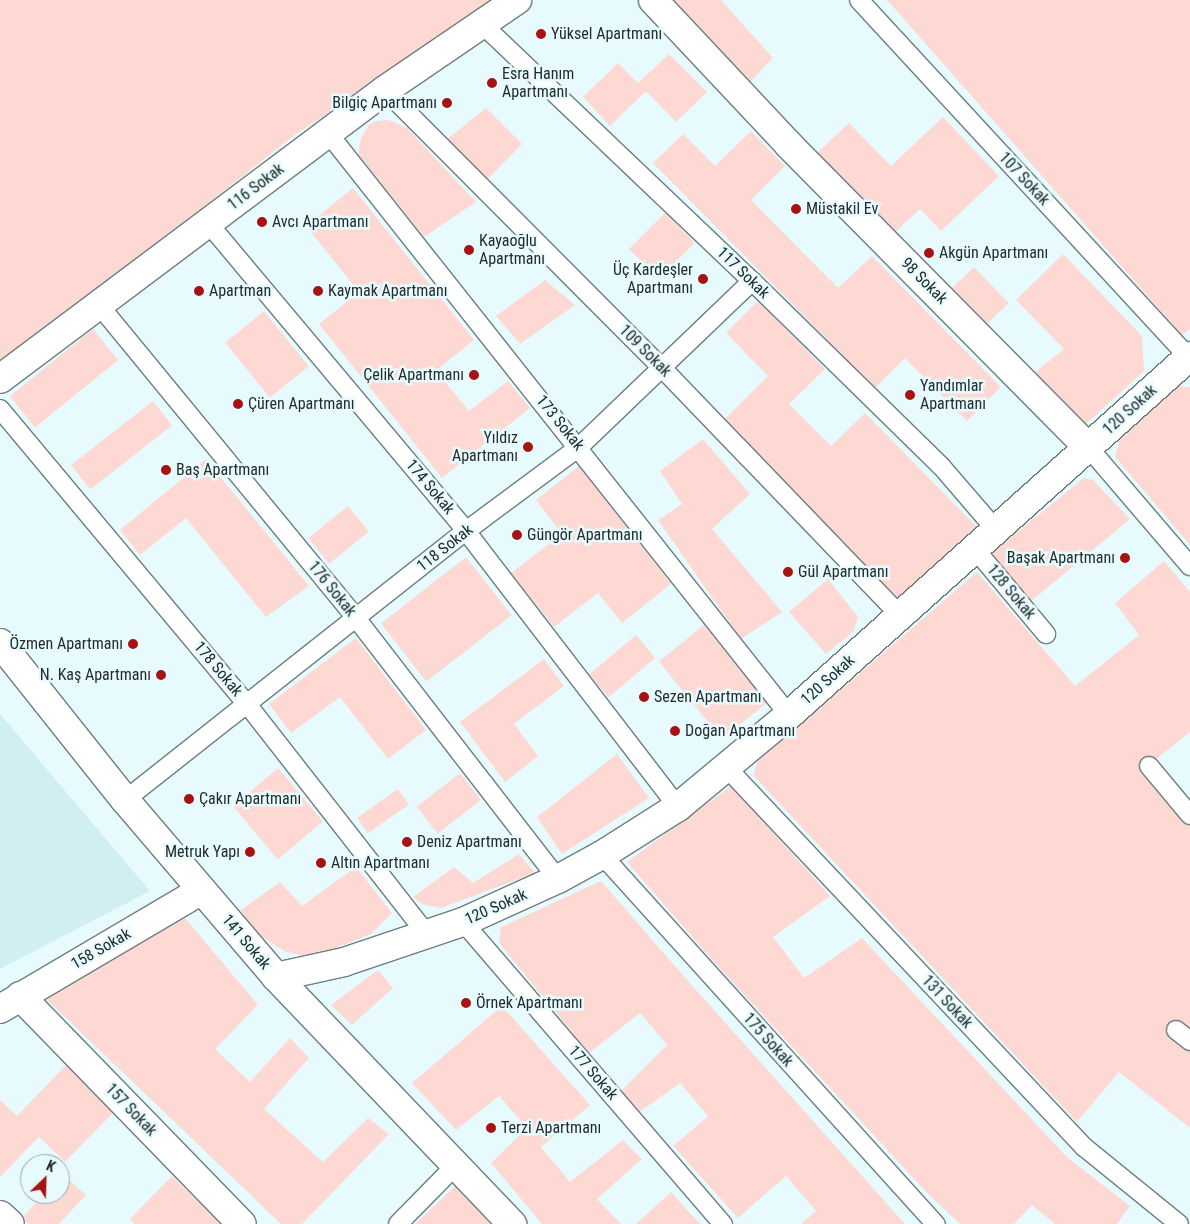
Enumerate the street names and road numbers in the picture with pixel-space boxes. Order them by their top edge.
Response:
street label: 107 Sokak [995,148,1053,210]
street label: 116 Sokak [224,160,288,214]
street label: 117 Sokak [713,243,773,303]
street label: 98 Sokak [897,254,951,308]
street label: 109 Sokak [615,321,675,381]
street label: 120 Sokak [1099,381,1161,439]
street label: 173 Sokak [532,391,588,455]
street label: 174 Sokak [402,456,458,518]
street label: 118 Sokak [413,520,477,576]
street label: 176 Sokak [304,557,360,621]
street label: 128 Sokak [983,561,1039,623]
street label: 178 Sokak [190,638,246,700]
street label: 120 Sokak [797,651,859,709]
street label: 120 Sokak [462,885,530,929]
street label: 141 Sokak [218,911,274,973]
street label: 158 Sokak [68,924,134,974]
street label: 131 Sokak [918,971,976,1033]
street label: 175 Sokak [739,1009,797,1071]
street label: 177 Sokak [564,1042,622,1104]
street label: 157 Sokak [101,1080,161,1140]

